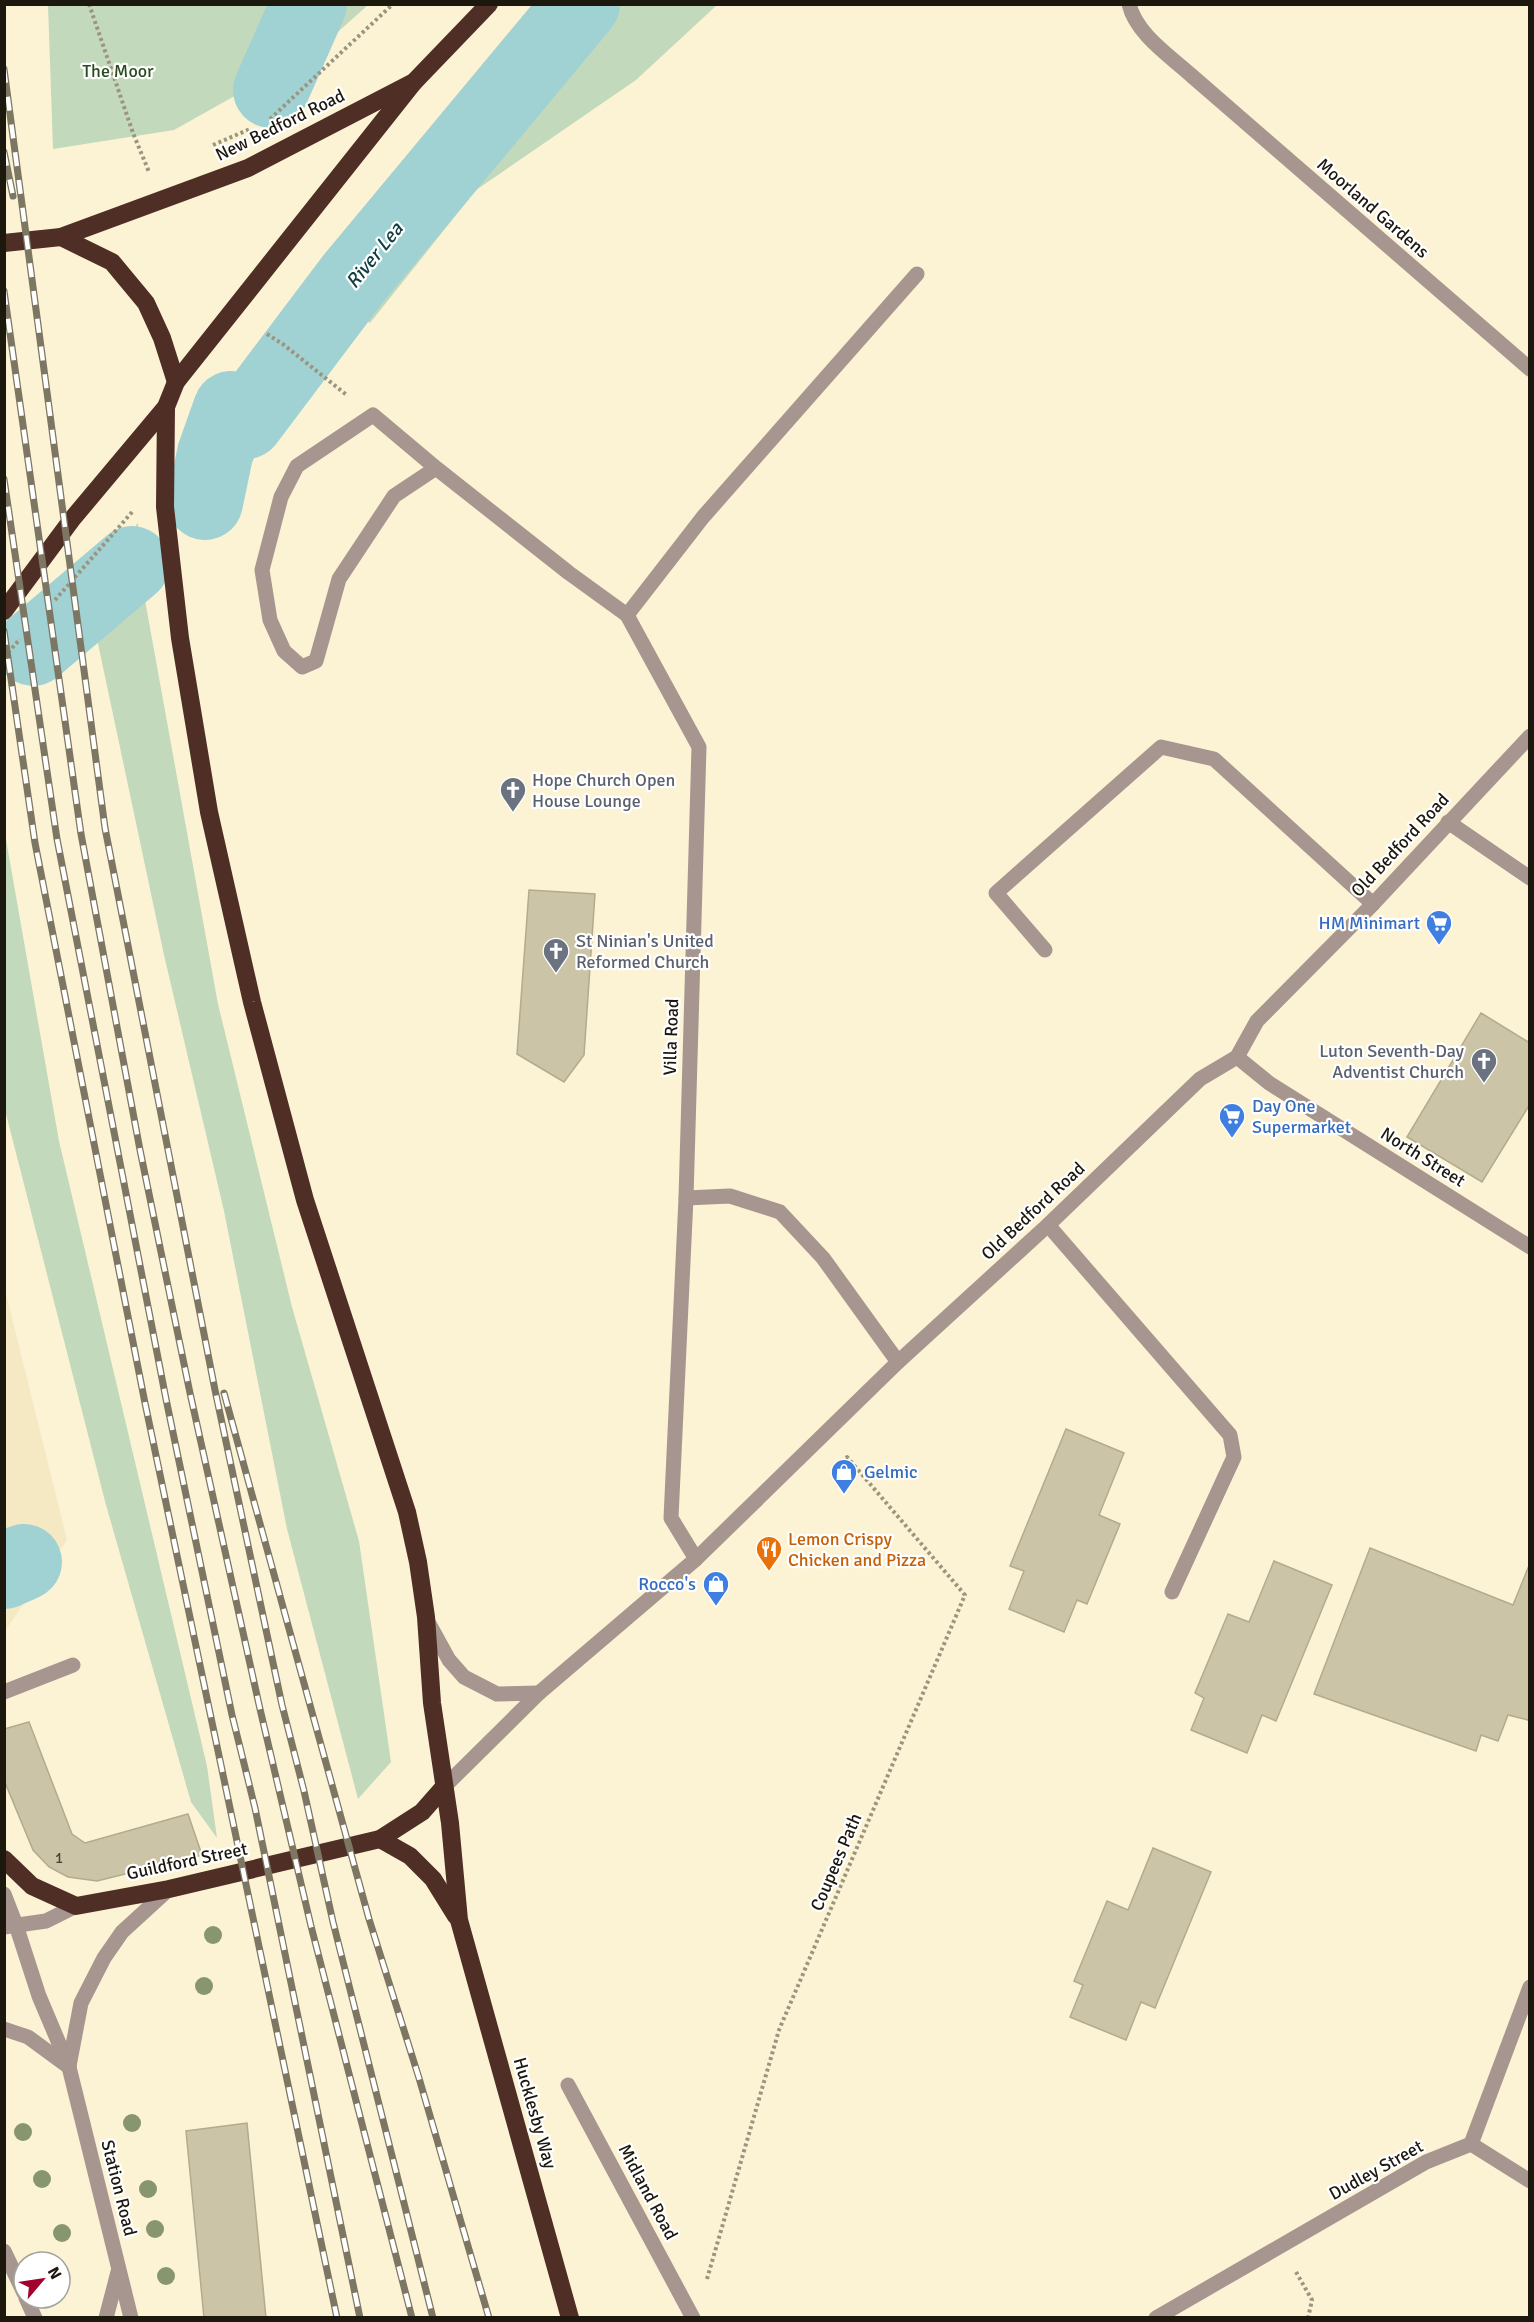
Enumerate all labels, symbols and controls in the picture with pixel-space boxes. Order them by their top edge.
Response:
park label: The Moor [82,60,154,82]
street label: New Bedford Road [212,84,348,166]
street label: Moorland Gardens [1313,153,1434,263]
water label: River Lea [340,217,409,293]
place label: Hope Church Open House Lounge [532,769,675,812]
church icon: Hope Church Open House Lounge [498,775,528,813]
street label: Old Bedford Road [1346,789,1454,901]
supermarket icon: HM Minimart [1424,908,1454,946]
place label: HM Minimart [1318,912,1420,934]
place label: St Ninian's United Reformed Church [576,930,714,973]
church icon: St Ninian's United Reformed Church [541,936,571,974]
street label: Villa Road [659,998,683,1076]
place label: Luton Seventh-Day Adventist Church [1319,1040,1465,1083]
church icon: Luton Seventh-Day Adventist Church [1469,1046,1499,1084]
place label: Day One Supermarket [1252,1095,1351,1138]
supermarket icon: Day One Supermarket [1217,1101,1247,1139]
street label: North Street [1377,1122,1469,1192]
street label: Old Bedford Road [977,1157,1089,1265]
shop icon: Gelmic [829,1457,859,1495]
place label: Gelmic [864,1461,918,1483]
place label: Lemon Crispy Chicken and Pizza [788,1528,926,1571]
restaurant icon: Lemon Crispy Chicken and Pizza [754,1534,784,1572]
shop icon: Rocco's [701,1569,731,1607]
place label: Rocco's [638,1573,696,1595]
street label: Coupees Path [806,1810,866,1914]
street label: Guildford Street [125,1837,249,1885]
house number: 1 [55,1849,63,1867]
street label: Hucklesby Way [509,2055,562,2172]
street label: Dudley Street [1325,2135,1427,2205]
street label: Station Road [96,2138,142,2238]
street label: Midland Road [614,2140,682,2244]
north arrow [12,2250,72,2310]
text: N [43,2263,66,2283]

